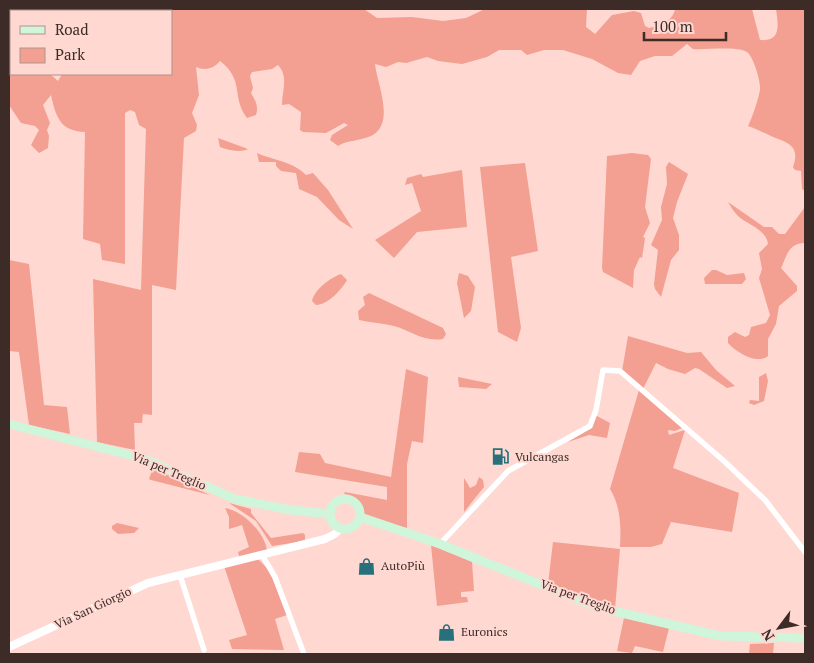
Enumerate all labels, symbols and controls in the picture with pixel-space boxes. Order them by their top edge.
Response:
legend [10,10,172,75]
scale bar [644,10,726,42]
text: 100 m [652,16,693,36]
text: Road [55,19,88,39]
text: Park [55,44,85,64]
fuel station icon: Vulcangas [491,447,511,467]
street label: Via per Treglio [130,448,209,493]
place label: Vulcangas [515,449,569,464]
shop icon: AutoPiù [357,556,377,576]
place label: AutoPiù [381,558,425,573]
street label: Via per Treglio [538,576,618,617]
street label: Via San Giorgio [52,583,134,632]
north arrow [754,603,804,653]
shop icon: Euronics [437,622,457,642]
place label: Euronics [461,624,508,639]
text: N [756,625,778,645]

